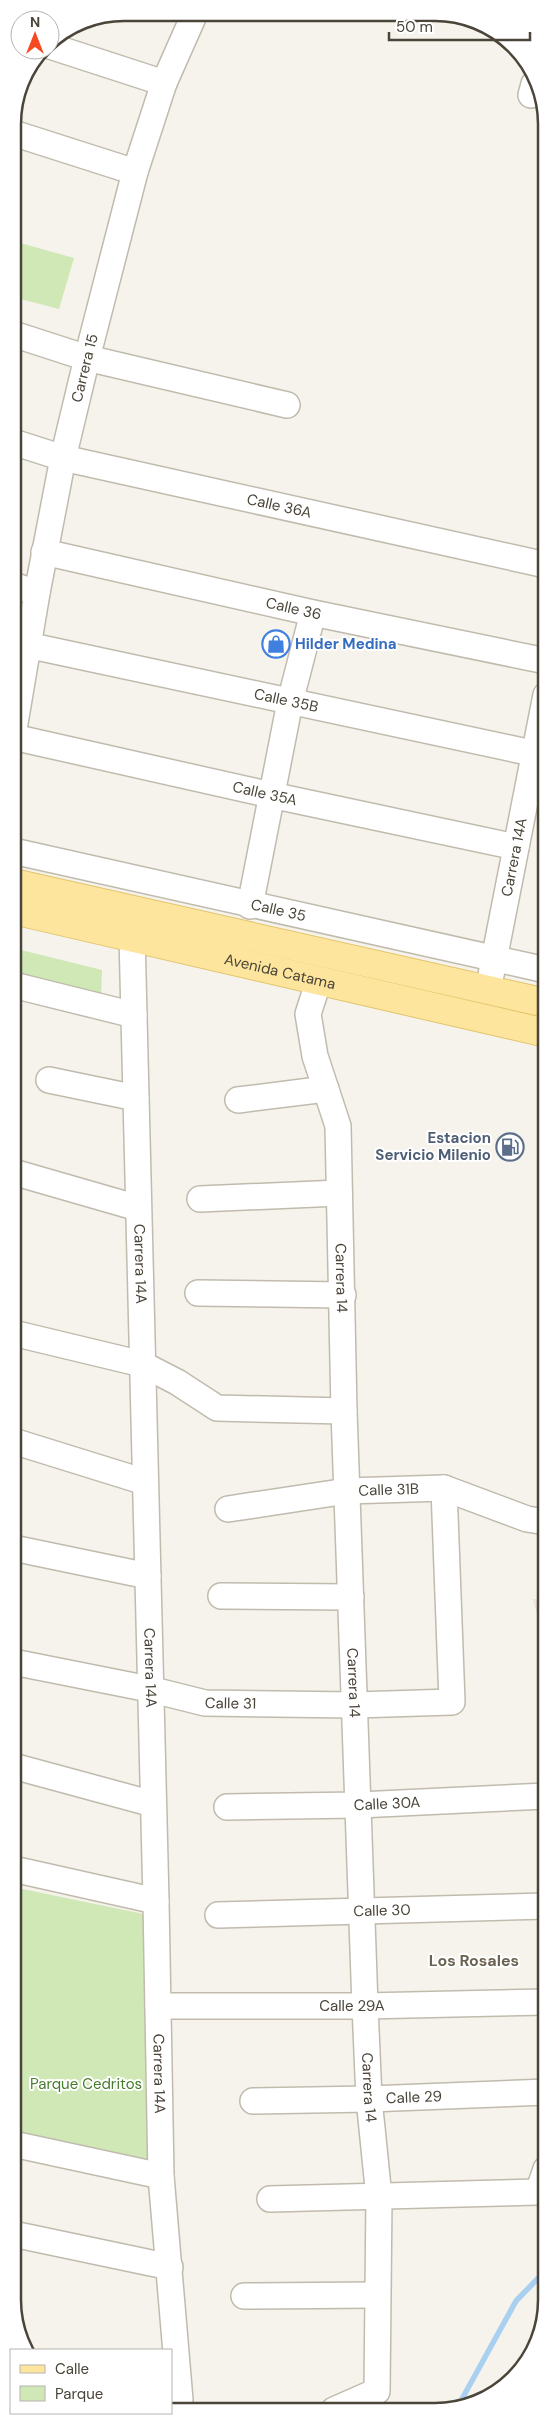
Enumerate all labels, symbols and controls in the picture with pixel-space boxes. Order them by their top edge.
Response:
north arrow [10,10,60,60]
scale bar [389,10,530,42]
text: N [30,13,40,31]
text: 50 m [396,17,433,37]
street label: Carrera 15 [67,332,103,404]
street label: Calle 36A [245,489,314,523]
street label: Calle 36 [264,593,323,624]
shop icon: Hilder Medina [261,629,291,659]
place label: Hilder Medina [295,634,397,654]
street label: Calle 35B [252,684,320,717]
street label: Calle 35A [231,777,299,810]
street label: Carrera 14A [497,816,532,898]
street label: Calle 35 [249,894,308,926]
street label: Avenida Catama [222,949,337,994]
place label: Estacion Servicio Milenio [375,1128,491,1165]
fuel station icon: Estacion Servicio Milenio [495,1132,525,1162]
street label: Carrera 14A [129,1224,151,1304]
street label: Carrera 14 [330,1243,352,1313]
street label: Calle 31B [358,1479,419,1501]
street label: Carrera 14A [139,1628,161,1708]
street label: Carrera 14 [342,1648,365,1718]
street label: Calle 31 [205,1693,257,1714]
street label: Calle 30A [353,1792,421,1815]
street label: Calle 30 [353,1900,411,1921]
district label: Los Rosales [429,1950,519,1971]
street label: Calle 29A [319,1996,385,2016]
street label: Carrera 14A [148,2034,170,2114]
street label: Carrera 14 [357,2052,381,2123]
park label: Parque Cedritos [30,2074,142,2094]
street label: Calle 29 [386,2086,442,2108]
legend [10,2349,172,2414]
text: Calle [55,2359,89,2379]
text: Parque [55,2384,103,2404]

